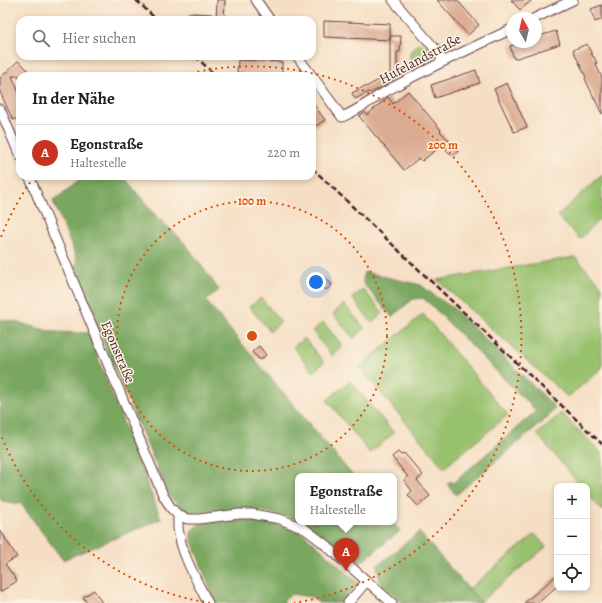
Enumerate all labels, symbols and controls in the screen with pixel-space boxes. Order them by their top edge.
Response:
north arrow [506,12,542,48]
search box [16,16,316,60]
icon: search [30,27,52,49]
text: Hier suchen [62,28,136,48]
street label: Hufelandstraße [376,29,464,89]
text: In der Nähe [32,87,115,110]
text: Egonstraße [70,134,143,154]
text: 200 m [428,137,458,153]
text: A [41,144,49,161]
text: 220 m [267,144,300,161]
text: Haltestelle [70,154,126,171]
text: 100 m [238,193,266,209]
your location [306,272,326,292]
street label: Egonstraße [96,318,140,386]
centre of rings [245,329,259,343]
popup [295,473,397,525]
text: Egonstraße [309,481,383,501]
map controls [554,483,590,591]
button: + [554,483,590,519]
text: Haltestelle [309,501,366,518]
button: − [554,519,590,555]
pin: A [333,538,359,571]
button: locate [554,555,590,591]

